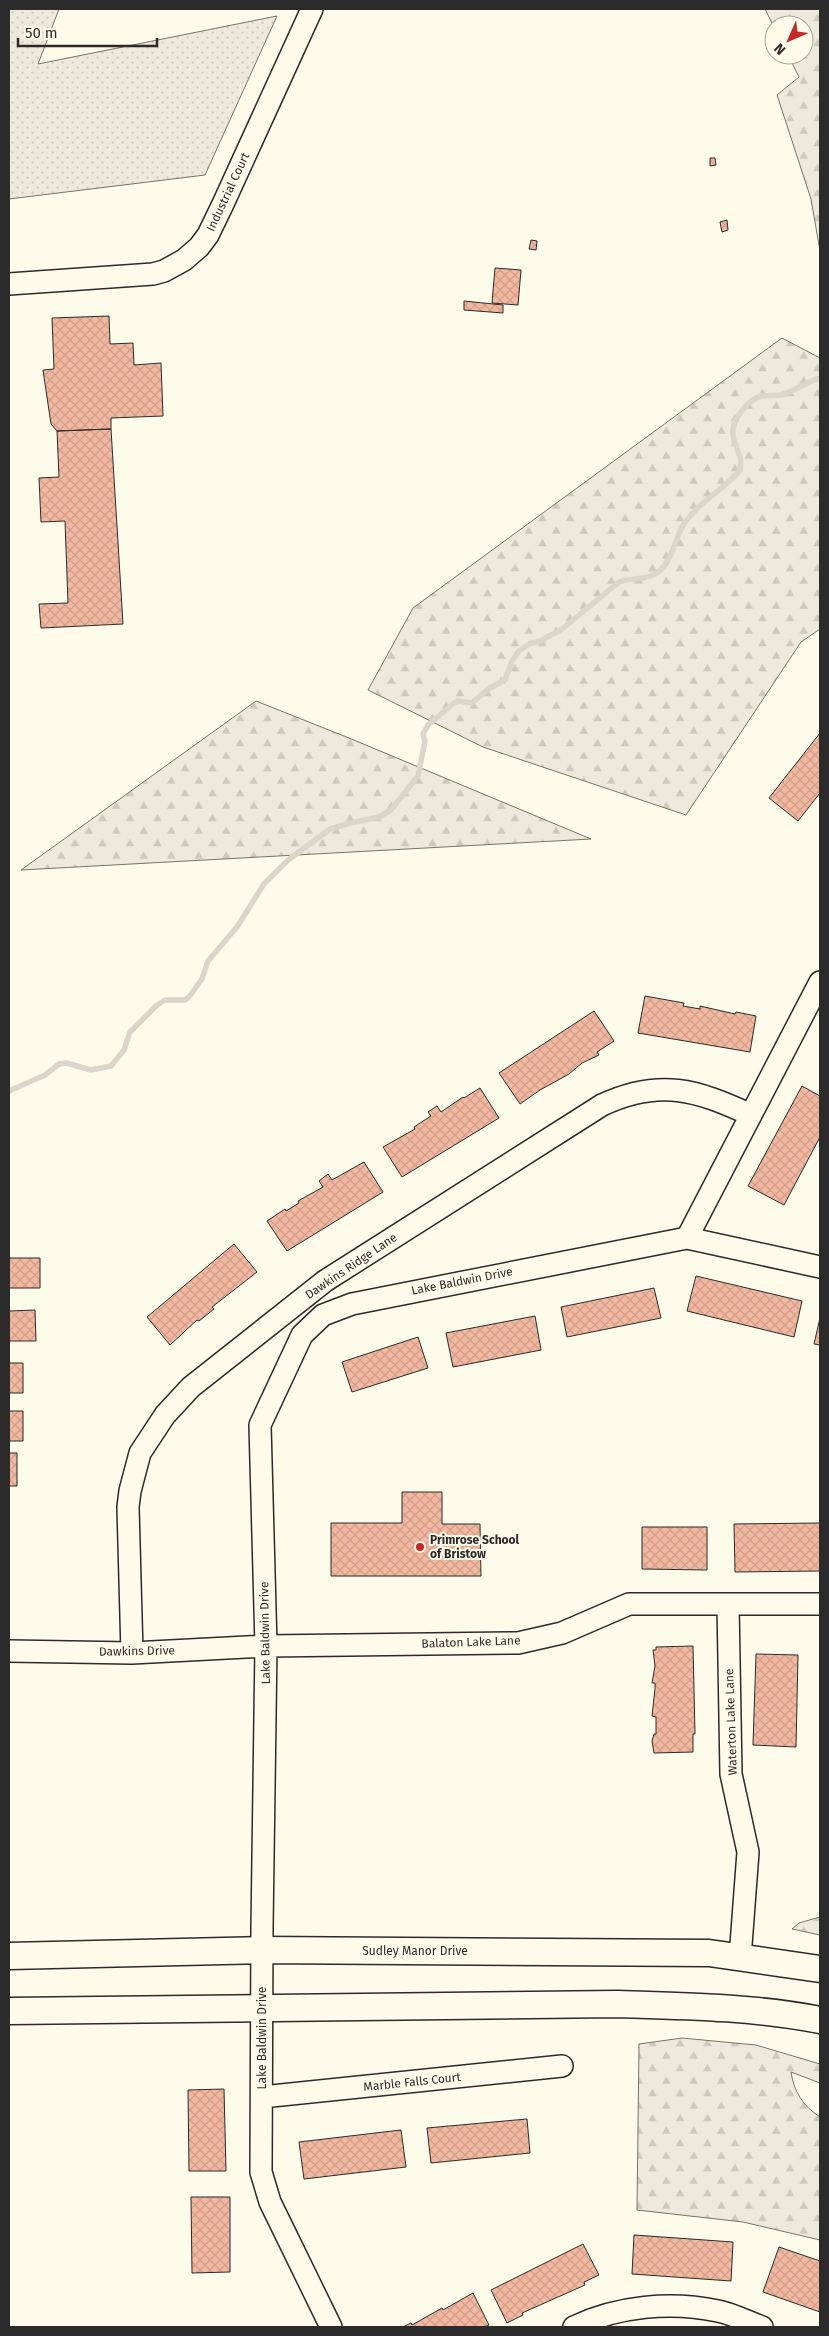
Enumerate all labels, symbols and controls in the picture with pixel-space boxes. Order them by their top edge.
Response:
scale bar [18,15,156,47]
north arrow [764,15,814,65]
text: 50 m [25,24,58,42]
text: N [771,40,789,58]
street label: Industrial Court [204,150,253,234]
street label: Dawkins Ridge Lane [302,1230,400,1302]
street label: Lake Baldwin Drive [410,1264,514,1298]
place label: Primrose School of Bristow [430,1533,520,1561]
marker: Primrose School of Bristow [414,1541,426,1553]
street label: Lake Baldwin Drive [257,1581,273,1685]
street label: Balaton Lake Lane [421,1633,521,1651]
street label: Dawkins Drive [99,1643,175,1659]
street label: Waterton Lake Lane [722,1668,740,1776]
street label: Sudley Manor Drive [362,1944,468,1958]
street label: Lake Baldwin Drive [255,1987,269,2089]
street label: Marble Falls Court [363,2070,462,2094]

